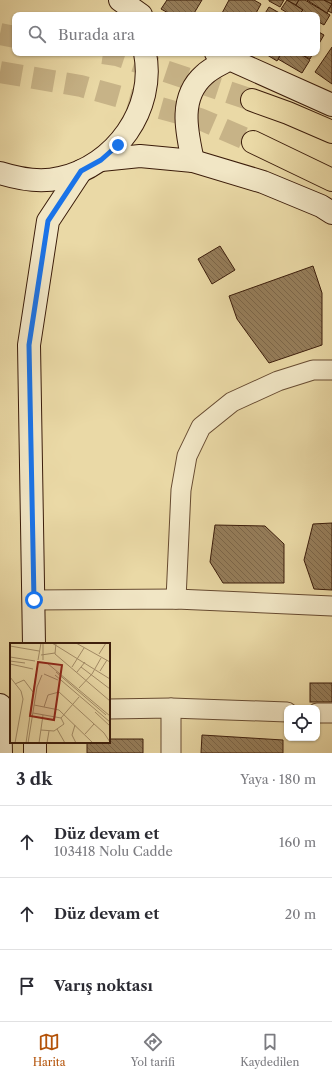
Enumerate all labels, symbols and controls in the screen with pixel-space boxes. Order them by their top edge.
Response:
search box [12,12,320,56]
icon: search [26,23,48,45]
text: Burada ara [58,25,135,44]
route end [109,136,127,154]
route start [25,591,43,609]
inset map [10,643,110,743]
map controls [284,705,320,741]
button: locate [284,705,320,741]
text: 3 dk [16,769,52,789]
text: Yaya · 180 m [240,771,316,787]
text: Düz devam et [54,824,159,843]
icon: ahead [16,831,38,853]
text: 160 m [279,834,316,850]
text: 103418 Nolu Cadde [54,843,173,859]
icon: ahead [16,903,38,925]
text: Düz devam et [54,904,159,923]
text: 20 m [285,906,316,922]
icon: arrive [16,975,38,997]
text: Varış noktası [54,976,153,995]
tab: Harita [33,1031,65,1069]
tab: Yol tarifi [131,1031,175,1069]
tab: Kaydedilen [240,1031,299,1069]

